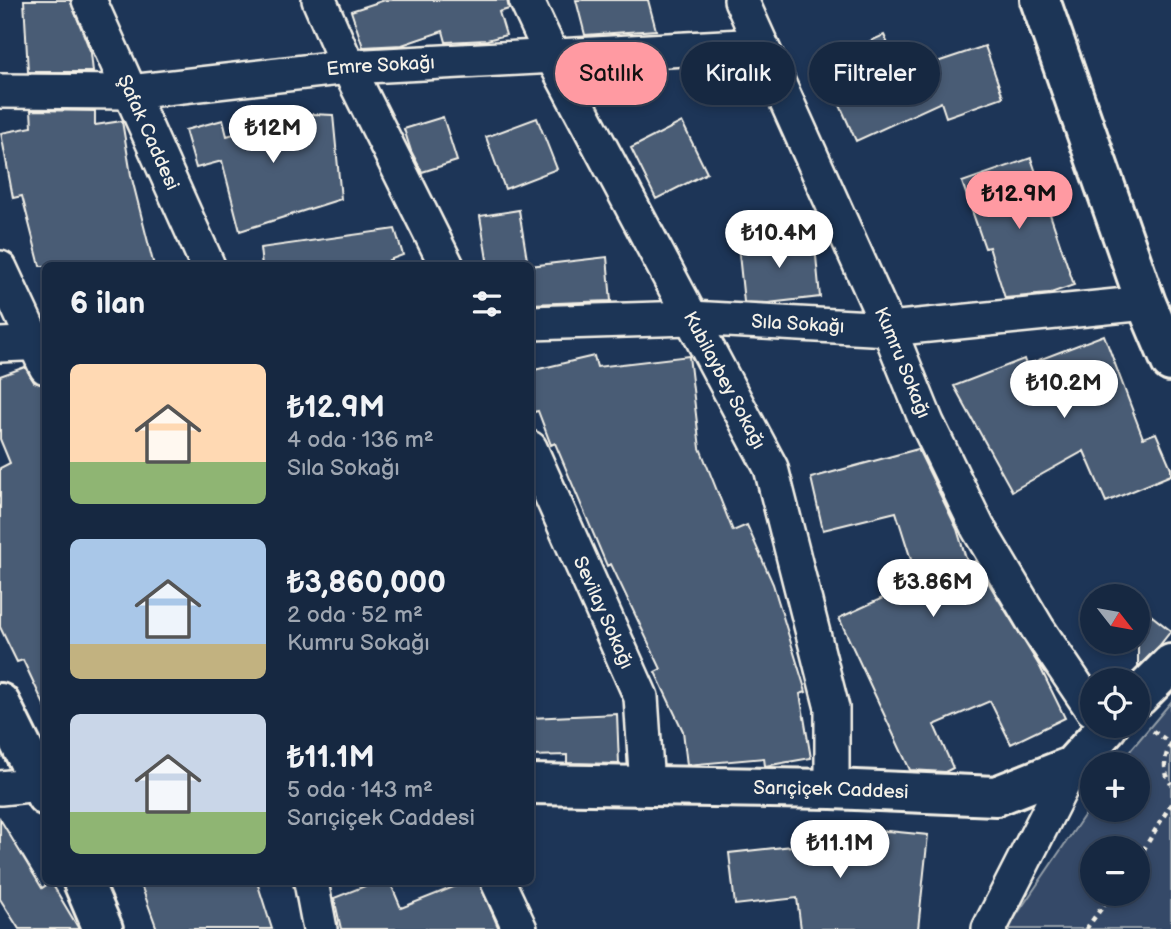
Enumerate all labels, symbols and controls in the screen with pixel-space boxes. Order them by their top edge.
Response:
chip: Satılık [555,42,667,105]
chip: Kiralık [681,42,795,105]
chip: Filtreler [809,42,940,105]
street label: Emre Sokağı [325,51,435,81]
street label: Şafak Caddesi [112,71,184,194]
pin: ₺12M [232,106,314,165]
text: ₺12M [245,114,301,142]
pin: ₺12.9M [962,172,1076,231]
text: ₺12.9M [982,180,1056,208]
pin: ₺10.4M [722,210,836,270]
text: ₺10.4M [741,219,817,247]
icon: filters [468,285,506,323]
text: 6 ilan [70,286,145,322]
street label: Kumru Sokağı [869,304,935,422]
street label: Kubilaybey Sokağı [678,308,770,453]
street label: Sıla Sokağı [751,310,845,338]
pin: ₺10.2M [1007,360,1121,420]
text: ₺10.2M [1026,369,1102,397]
text: ₺12.9M [287,390,385,426]
icon: home [126,392,210,476]
text: 4 oda · 136 m² [287,426,434,454]
text: Sıla Sokağı [287,454,400,482]
street label: Sevilay Sokağı [568,553,638,672]
pin: ₺3.86M [876,560,990,619]
text: ₺3,860,000 [287,565,446,601]
icon: home [126,567,210,651]
text: ₺3.86M [893,568,973,596]
north arrow [1080,584,1150,654]
map controls [1080,584,1150,906]
text: 2 oda · 52 m² [287,601,423,629]
text: Kumru Sokağı [287,629,430,657]
button: locate [1080,668,1150,738]
text: ₺11.1M [287,740,375,776]
icon: home [126,742,210,826]
button: + [1080,752,1150,822]
text: 5 oda · 143 m² [287,776,433,804]
street label: Sarıçiçek Caddesi [753,776,909,804]
text: Sarıçiçek Caddesi [287,804,475,832]
pin: ₺11.1M [783,820,897,880]
text: ₺11.1M [806,829,874,857]
button: − [1080,836,1150,906]

